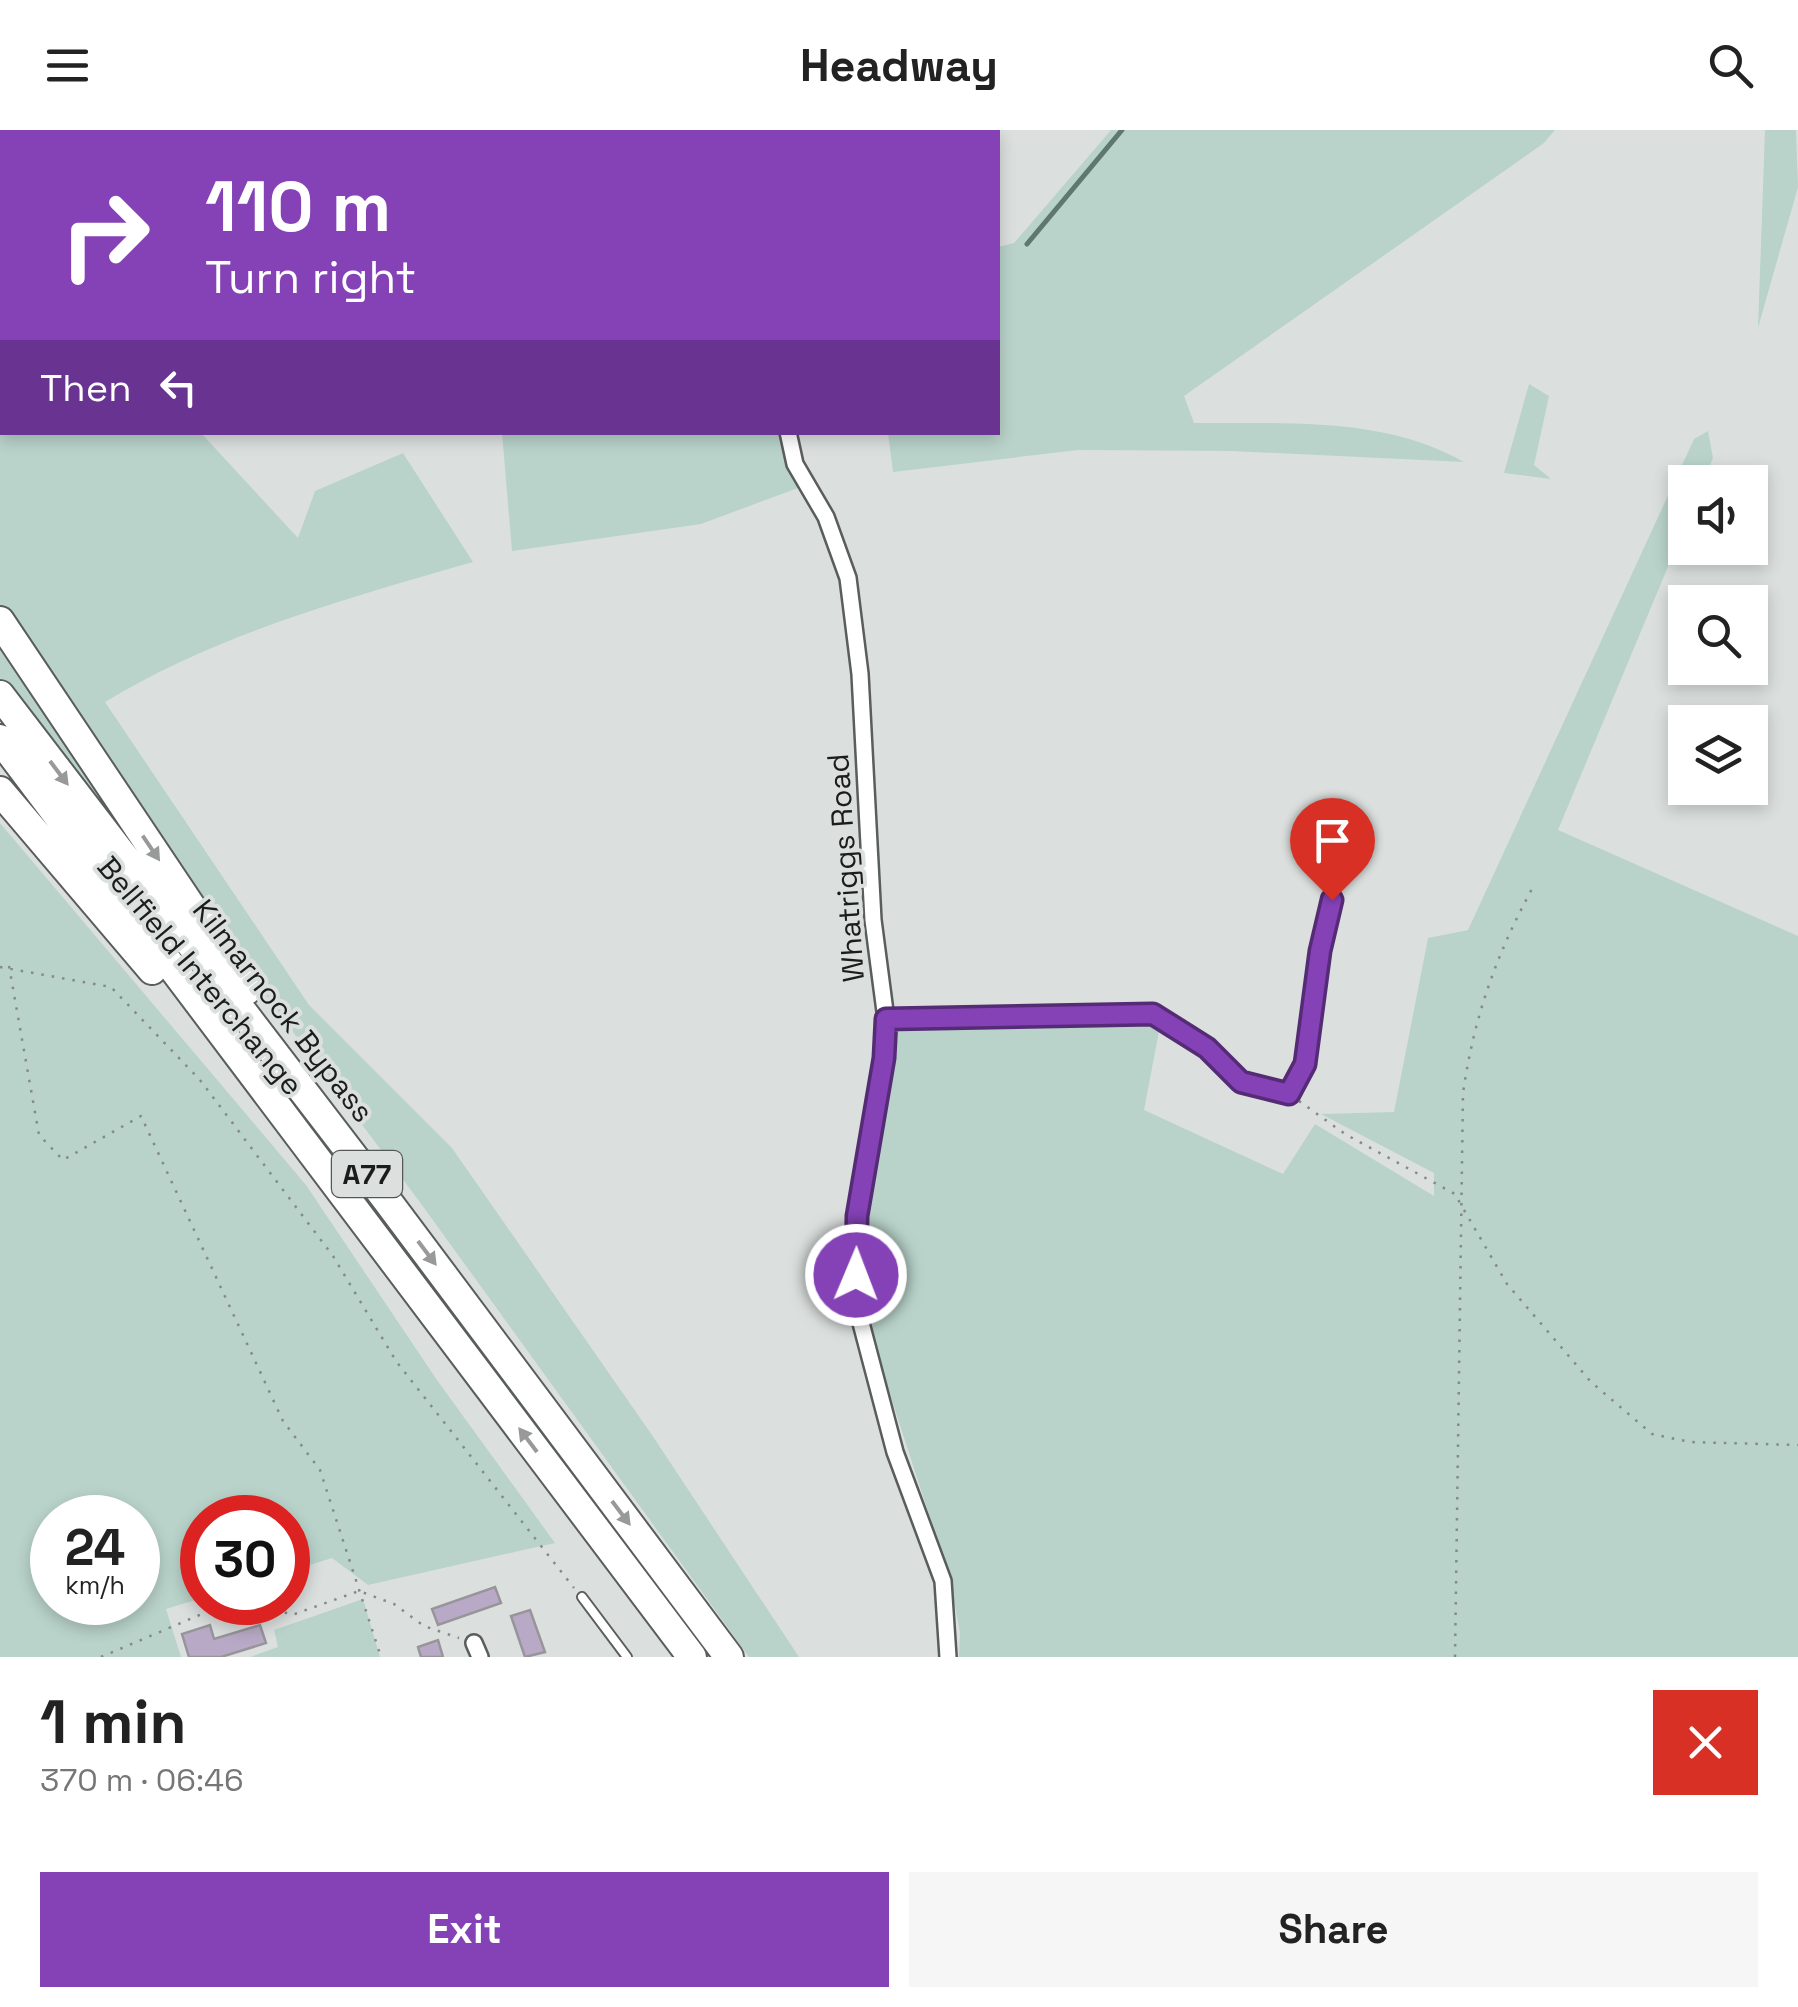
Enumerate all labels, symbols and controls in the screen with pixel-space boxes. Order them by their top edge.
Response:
text: Headway [800,37,998,94]
icon: menu [40,38,95,93]
icon: search [1703,38,1758,93]
text: 110 m [205,162,391,251]
icon: right [40,170,170,300]
text: Turn right [205,249,416,306]
icon: left [151,360,206,415]
text: Then [40,364,131,412]
map controls [1668,465,1768,805]
button: sound [1668,465,1768,565]
button: search [1668,585,1768,685]
button: layers [1668,705,1768,805]
street label: Whatriggs Road [818,752,873,984]
one-way arrow [48,760,68,786]
pin [1290,798,1375,901]
icon: arrive [1305,813,1360,868]
one-way arrow [142,834,160,861]
street label: Bellfield Interchange [89,848,312,1103]
street label: Kilmarnock Bypass [184,891,383,1130]
road number: A77 [332,1151,402,1197]
position arrow [804,1223,908,1327]
one-way arrow [416,1240,436,1266]
one-way arrow [518,1427,538,1453]
speed limit sign: 30 [180,1495,310,1625]
one-way arrow [611,1500,631,1526]
text: 24 [65,1516,125,1580]
text: km/h [65,1569,125,1601]
text: 1 min [40,1684,187,1761]
button: close [1653,1690,1758,1795]
text: 370 m · 06:46 [40,1760,244,1800]
button: Exit [40,1872,889,1987]
button: Share [909,1872,1758,1987]

